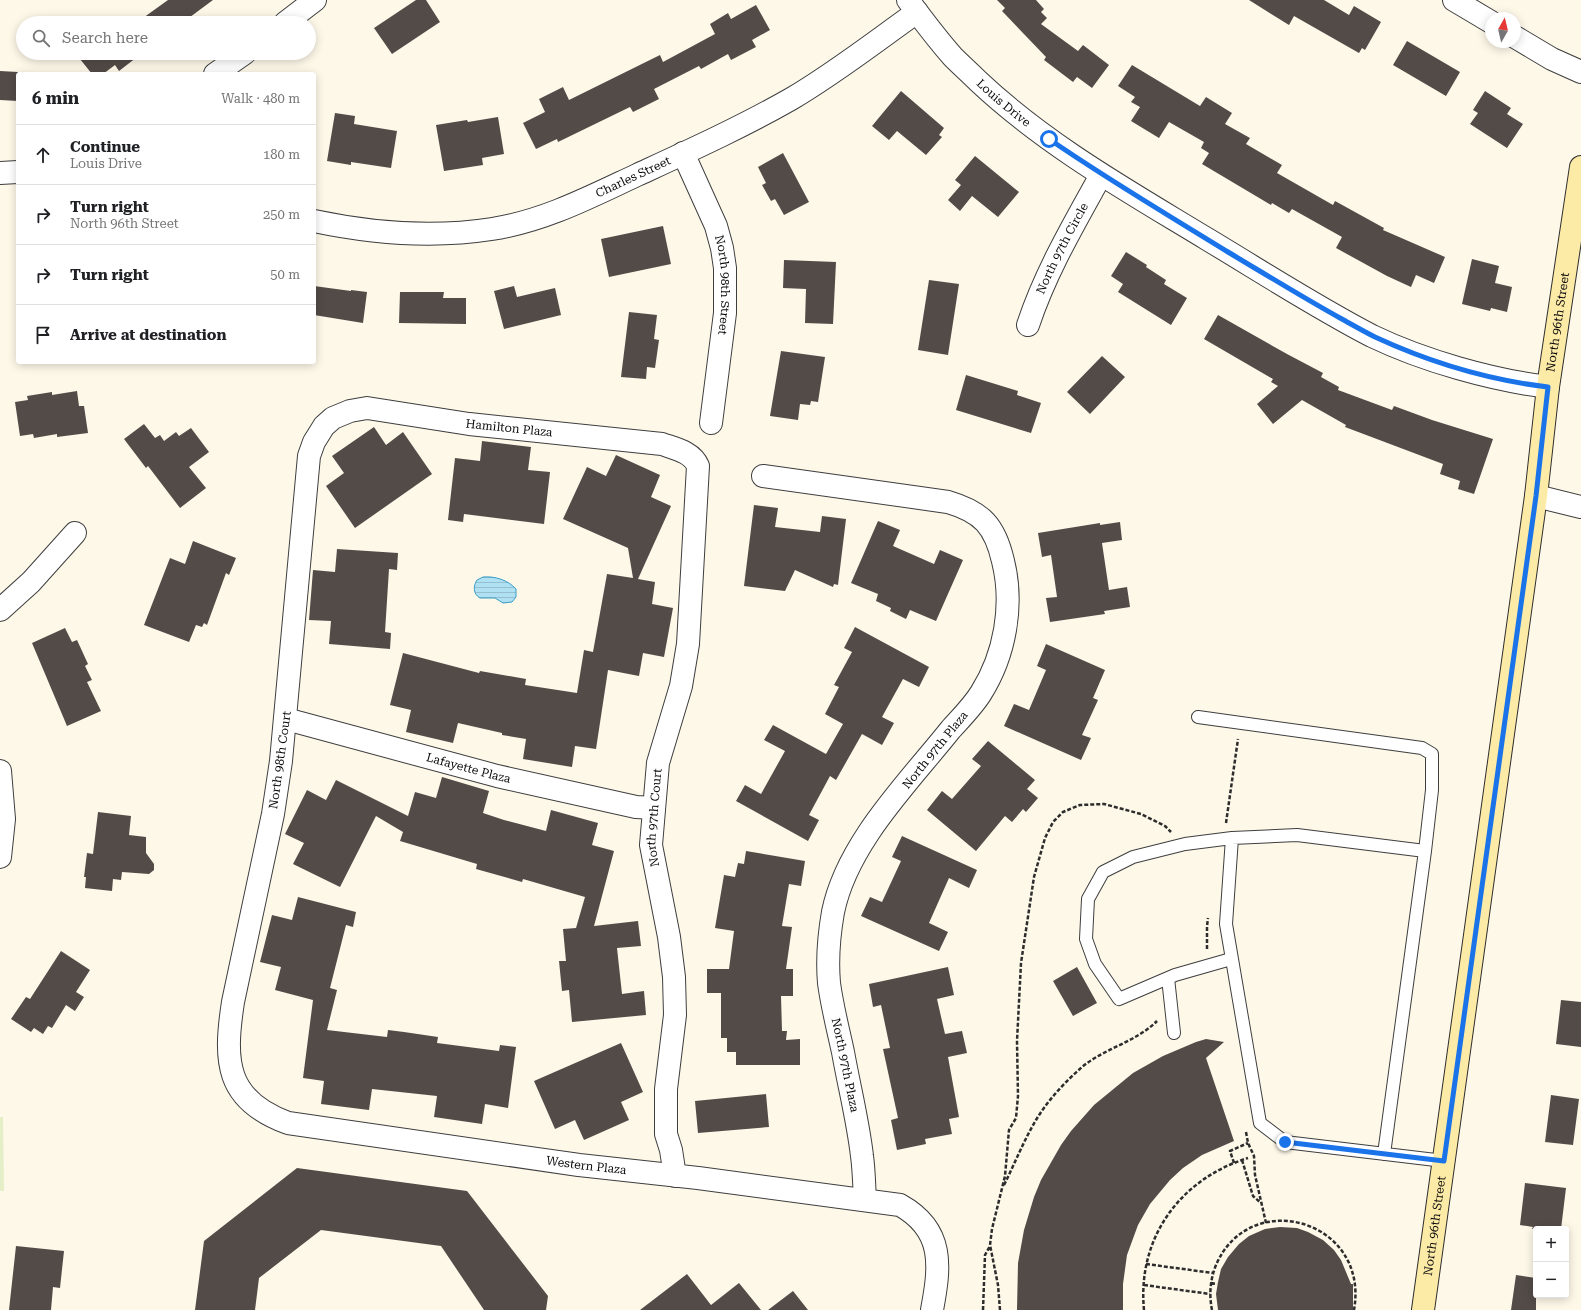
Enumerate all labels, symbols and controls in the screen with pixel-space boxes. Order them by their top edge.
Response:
north arrow [1485,12,1521,48]
search box [16,16,316,60]
icon: search [30,27,52,49]
text: Search here [62,29,148,47]
street label: Louis Drive [974,76,1034,130]
text: 6 min [32,88,79,108]
text: Walk · 480 m [221,91,300,106]
route start [1040,130,1058,148]
text: Continue [70,138,140,156]
icon: ahead [32,144,54,166]
text: 180 m [263,147,300,162]
street label: Charles Street [593,153,673,201]
text: Louis Drive [70,156,142,171]
text: Turn right [70,198,149,216]
street label: North 97th Circle [1033,200,1091,296]
icon: right [32,204,54,226]
text: 250 m [263,207,300,222]
text: North 96th Street [70,216,179,231]
street label: North 98th Street [712,233,732,336]
icon: right [32,264,54,286]
text: Turn right [70,266,149,284]
text: 50 m [270,267,300,282]
street label: North 96th Street [1543,271,1572,373]
icon: arrive [32,324,54,346]
text: Arrive at destination [70,326,226,344]
street label: Hamilton Plaza [465,416,554,440]
street label: North 97th Plaza [899,708,971,792]
street label: North 98th Court [266,709,294,810]
street label: Lafayette Plaza [425,750,513,786]
street label: North 97th Court [644,767,665,868]
street label: North 97th Plaza [829,1017,862,1114]
route end [1276,1133,1294,1151]
street label: Western Plaza [545,1153,628,1177]
street label: North 96th Street [1421,1175,1449,1277]
map controls [1533,1226,1569,1298]
button: + [1533,1226,1569,1262]
button: − [1533,1262,1569,1298]

